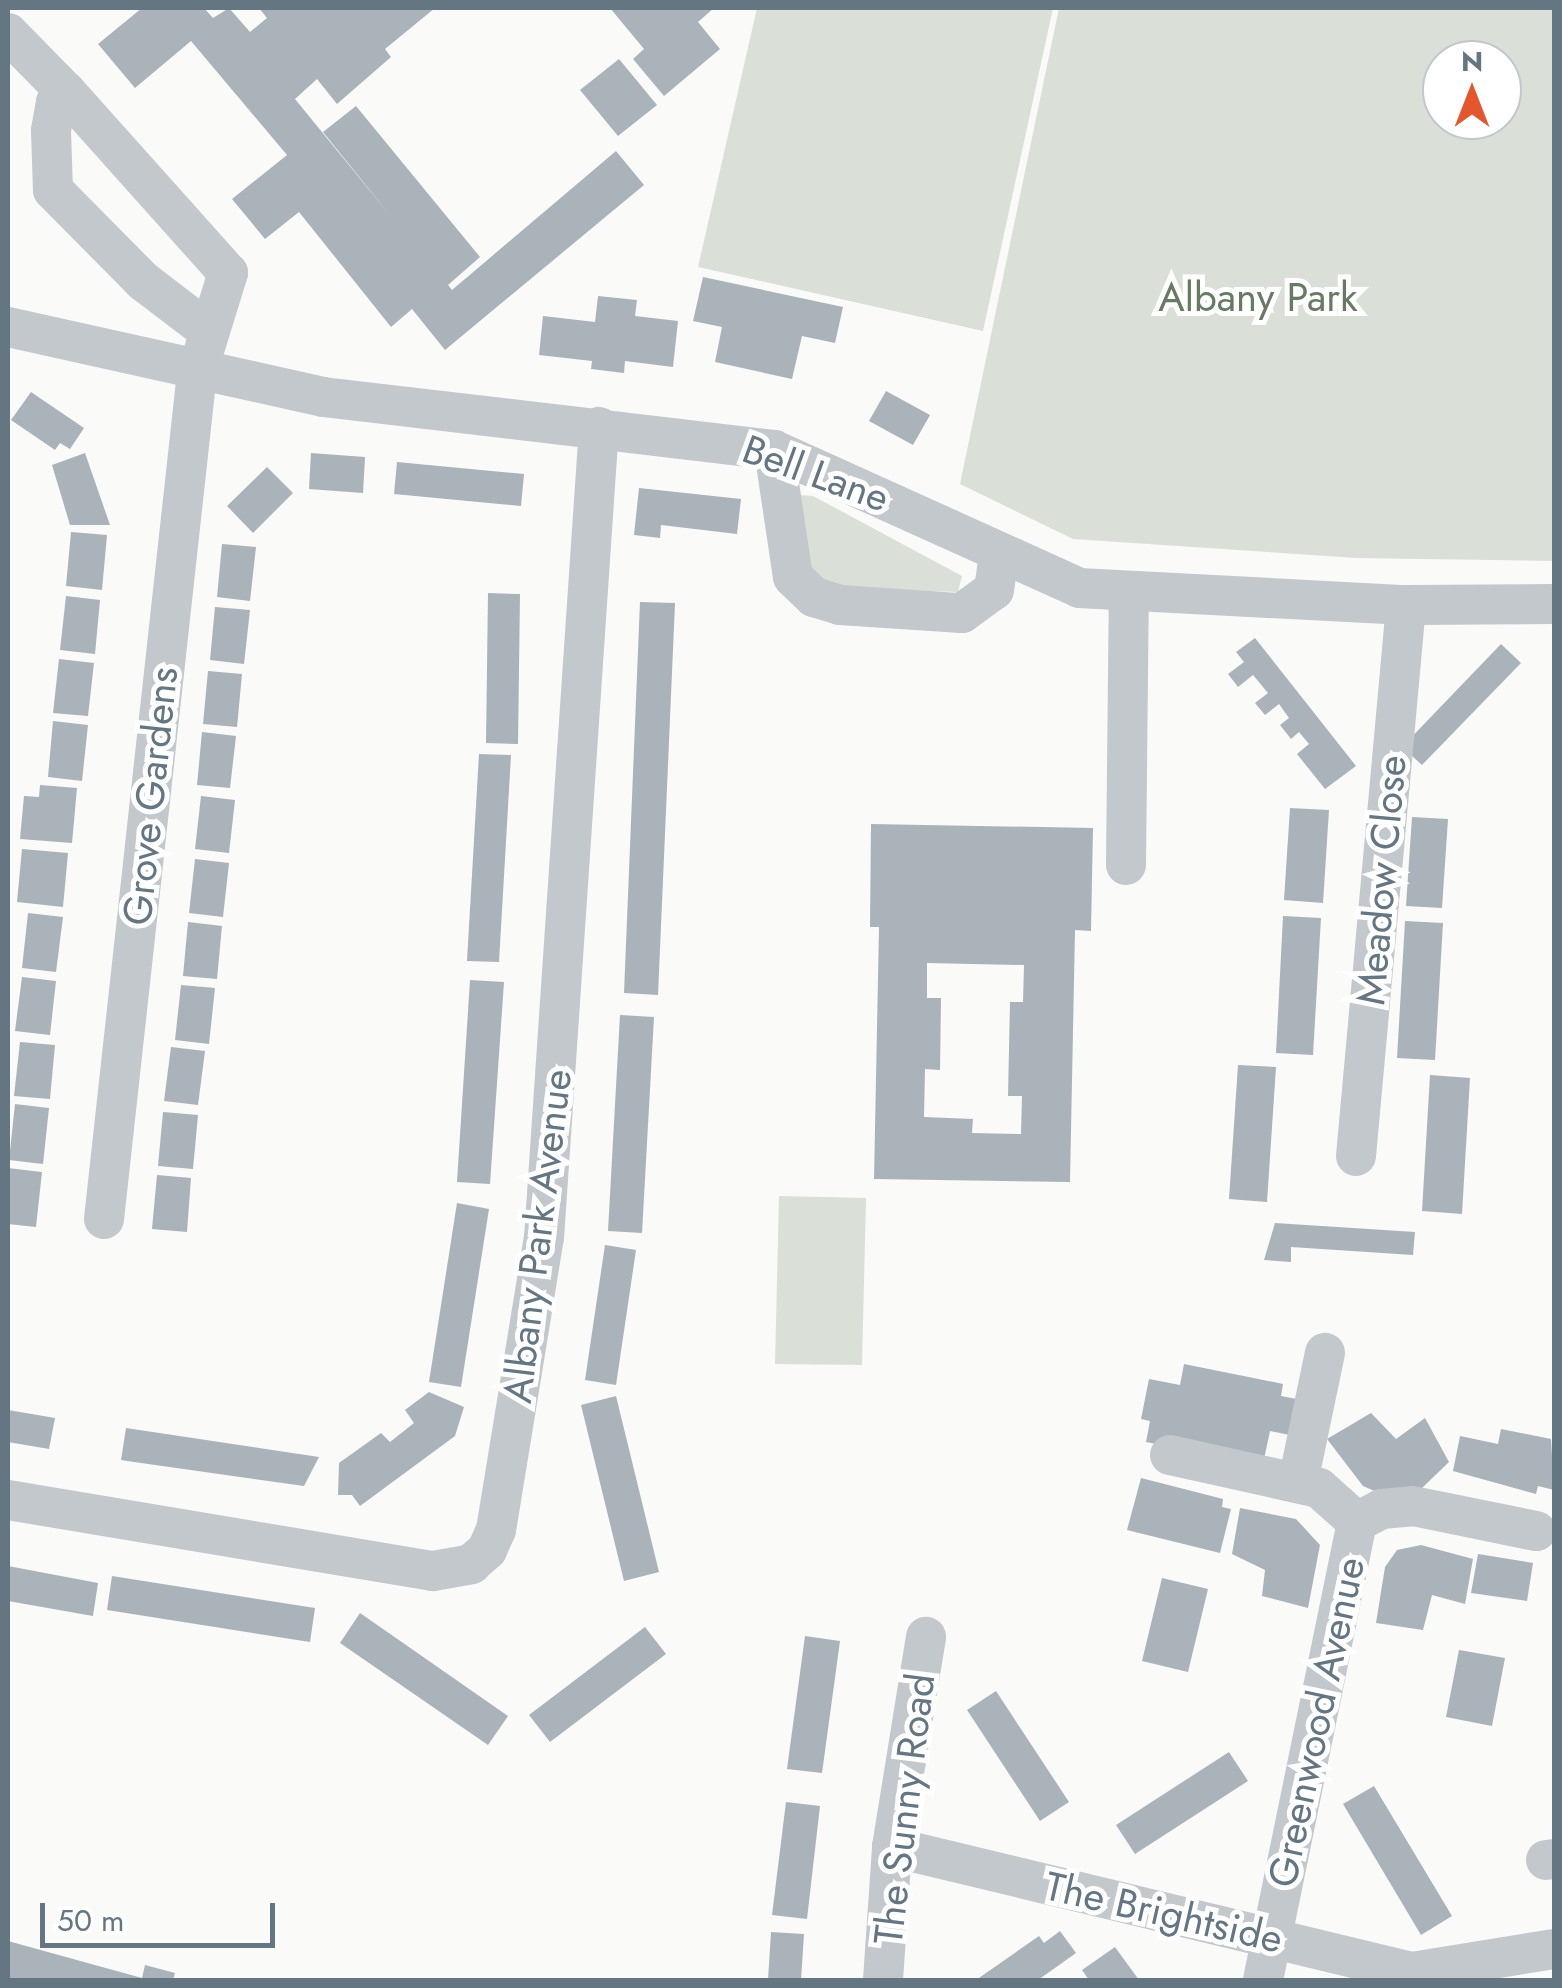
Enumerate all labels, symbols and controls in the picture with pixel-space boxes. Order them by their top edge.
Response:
north arrow [1422,40,1522,140]
text: N [1461,41,1483,82]
park label: Albany Park [1158,273,1358,321]
street label: Bell Lane [736,424,896,522]
street label: Grove Gardens [113,664,187,928]
street label: Meadow Close [1346,753,1416,1007]
street label: Albany Park Avenue [493,1066,581,1406]
street label: Greenwood Avenue [1258,1553,1374,1891]
street label: The Sunny Road [864,1671,944,1947]
street label: The Brightside [1041,1861,1287,1963]
scale bar [45,1883,280,1945]
text: 50 m [57,1899,124,1942]

